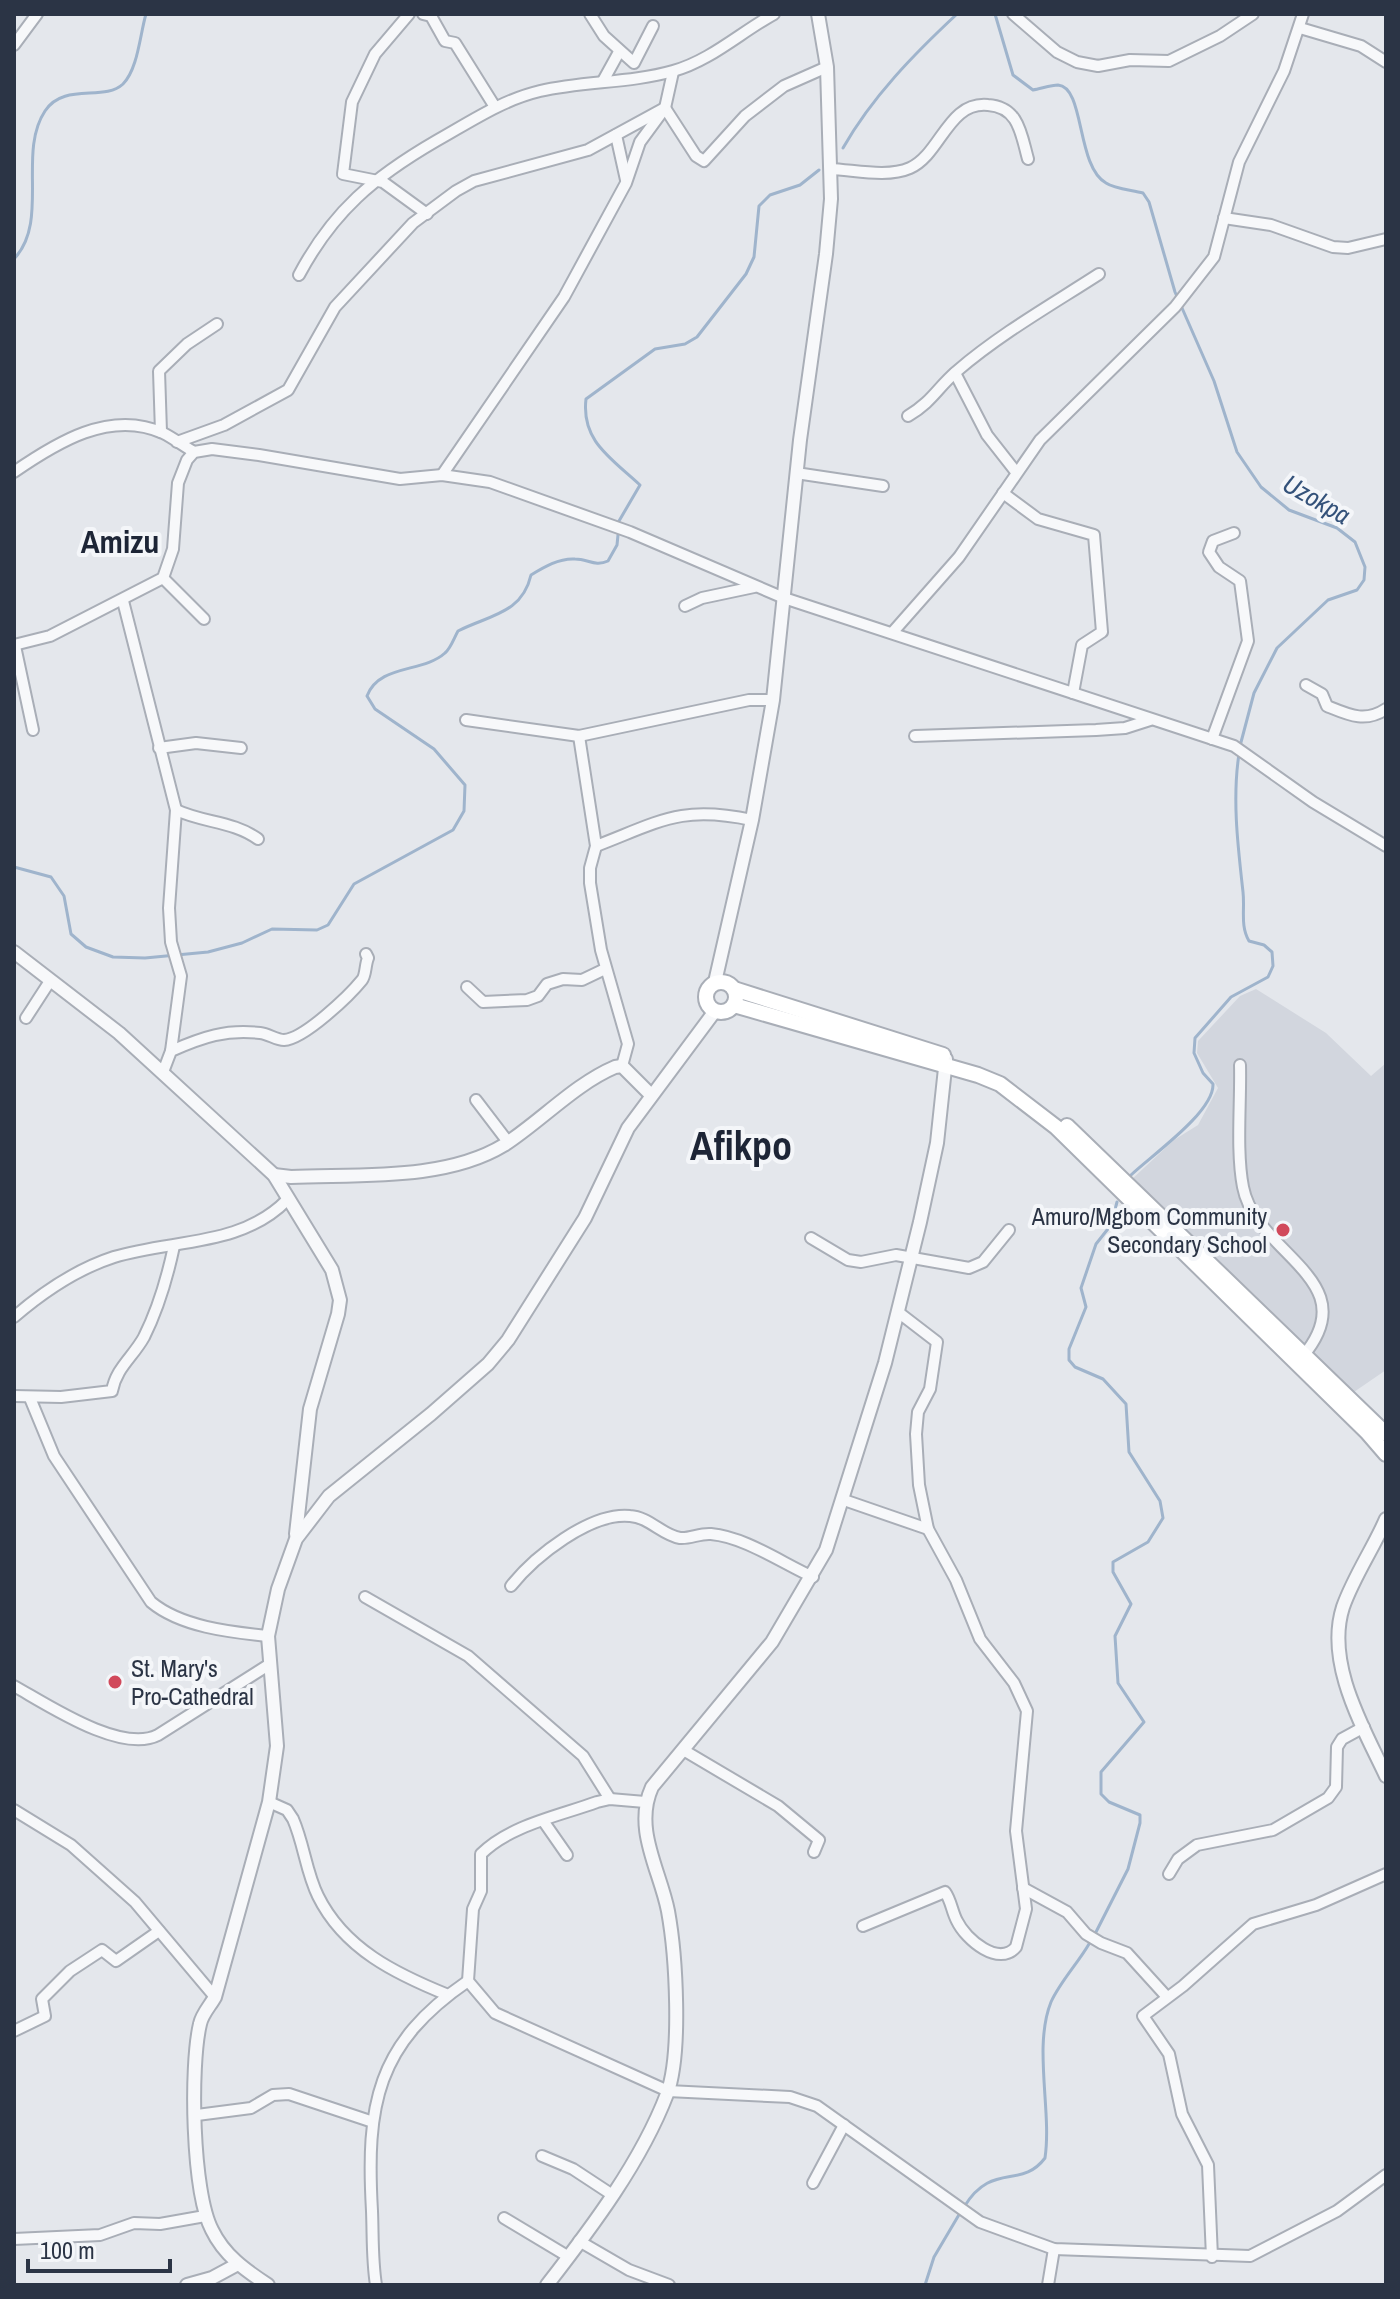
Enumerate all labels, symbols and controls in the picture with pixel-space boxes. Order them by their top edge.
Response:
water label: Uzokpa [1277,466,1357,532]
district label: Amizu [81,520,159,563]
district label: Afikpo [690,1119,792,1172]
place label: Amuro/Mgbom Community Secondary School [1031,1200,1267,1260]
marker: Amuro/Mgbom Community Secondary School [1274,1221,1292,1239]
place label: St. Mary's Pro-Cathedral [131,1652,254,1712]
marker: St. Mary's Pro-Cathedral [106,1673,124,1691]
scale bar [28,2223,170,2273]
text: 100 m [40,2234,95,2266]

